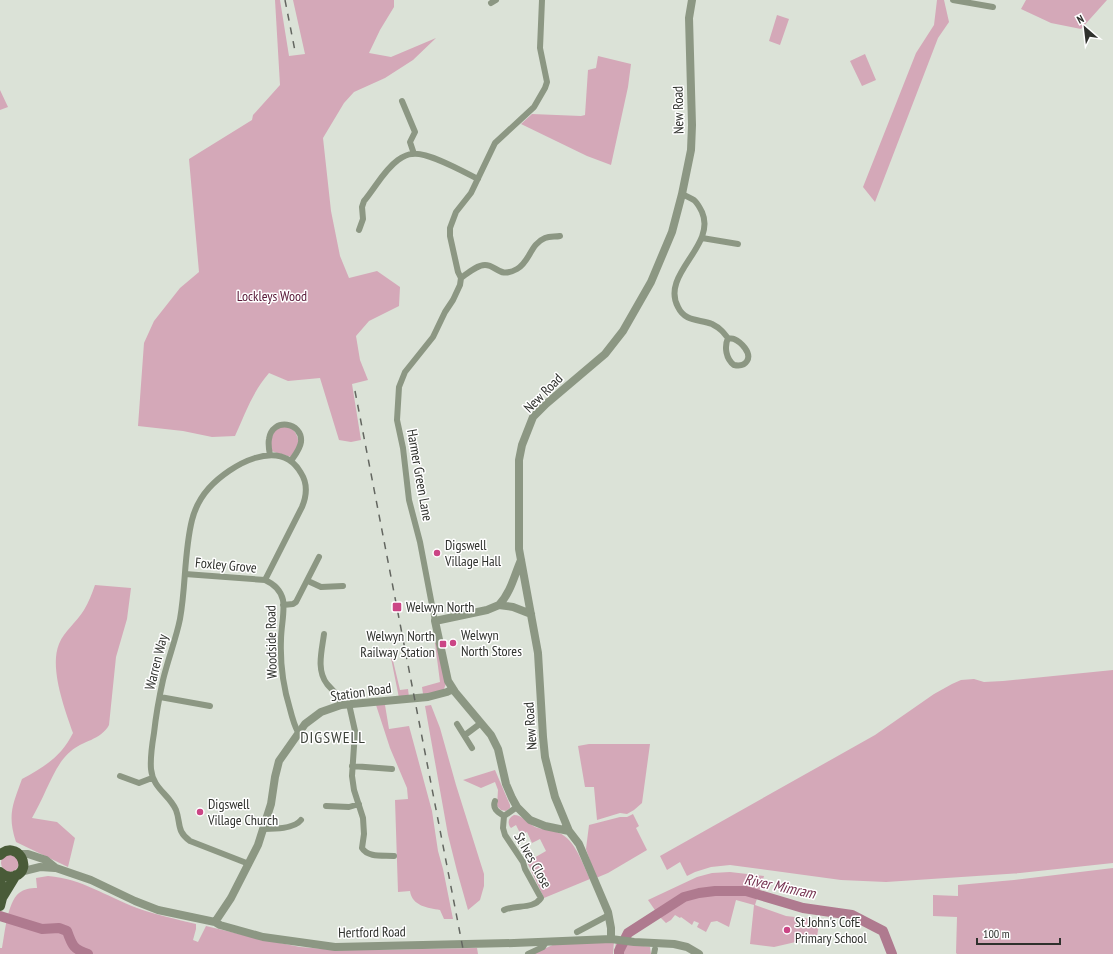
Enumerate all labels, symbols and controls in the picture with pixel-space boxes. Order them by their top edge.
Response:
north arrow [1065,8,1105,48]
text: N [1074,12,1086,27]
street label: New Road [669,86,687,134]
park label: Lockleys Wood [237,287,307,305]
street label: New Road [520,370,566,416]
street label: Harmer Green Lane [403,428,437,523]
place label: Digswell Village Hall [444,536,502,570]
marker: Digswell Village Hall [432,548,442,558]
street label: Foxley Grove [194,553,258,577]
place label: Welwyn North [406,598,474,616]
marker: Welwyn North [391,601,403,613]
street label: Woodside Road [261,605,281,679]
place label: Welwyn North Stores [461,626,522,660]
place label: Welwyn North Railway Station [360,627,435,661]
street label: Warren Way [140,632,172,692]
marker: Welwyn North Stores [448,638,458,648]
marker: Welwyn North Railway Station [438,639,448,649]
street label: Station Road [329,679,393,705]
street label: New Road [519,701,541,751]
district label: DIGSWELL [300,727,366,747]
place label: Digswell Village Church [207,795,278,829]
marker: Digswell Village Church [195,807,205,817]
street label: St Ives Close [510,829,556,891]
water label: River Mimram [743,869,818,903]
place label: St John's CofE Primary School [795,913,867,947]
scale bar [977,920,1060,946]
street label: Hertford Road [338,922,406,942]
marker: St John's CofE Primary School [782,925,792,935]
text: 100 m [983,926,1010,941]

